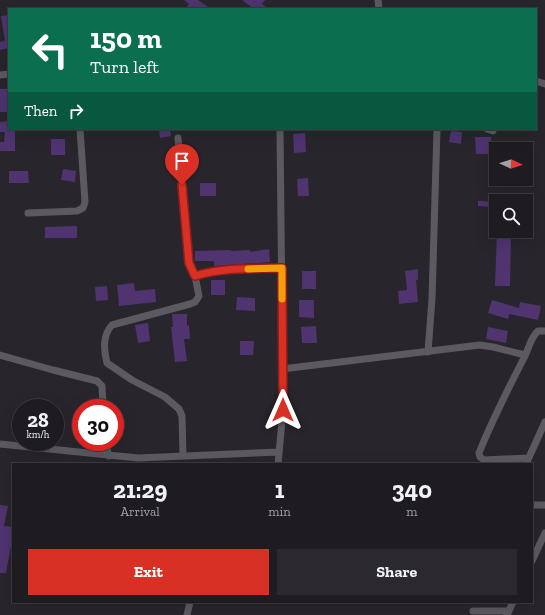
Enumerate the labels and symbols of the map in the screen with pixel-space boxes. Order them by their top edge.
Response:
north arrow [489,142,533,186]
pin [165,144,199,185]
position arrow [262,389,304,431]
speed limit sign: 30 [72,399,124,451]

